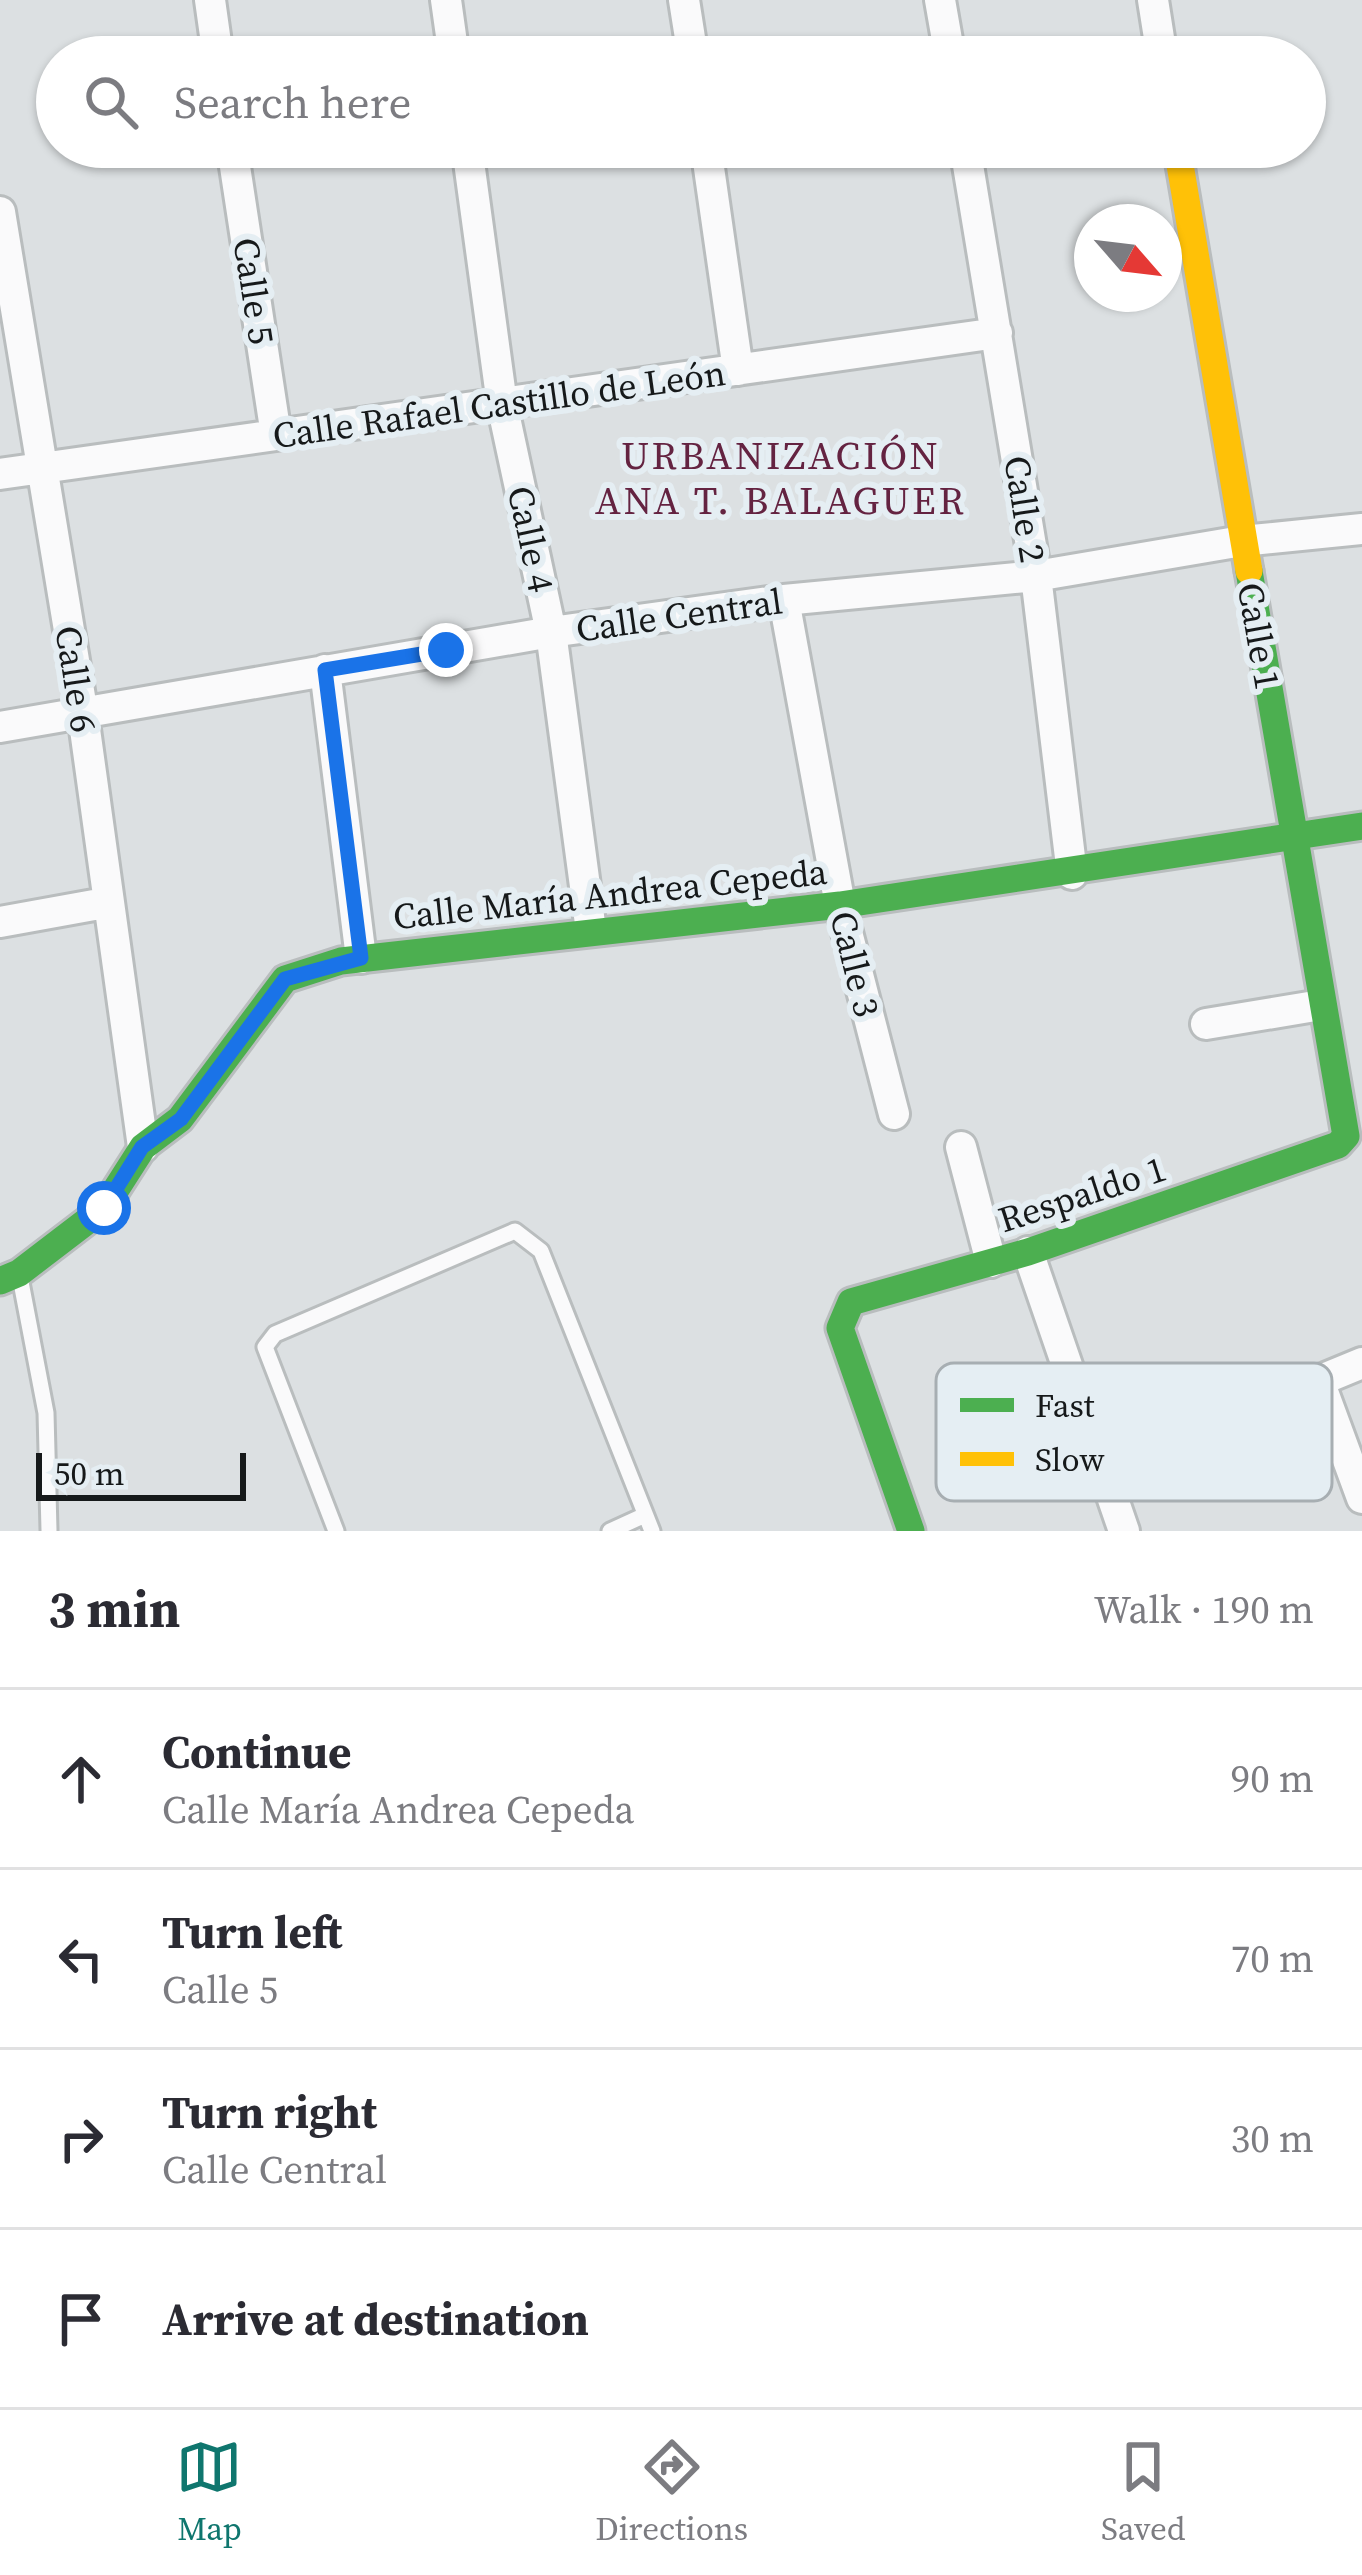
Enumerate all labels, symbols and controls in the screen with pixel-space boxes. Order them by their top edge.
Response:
search box [36,36,1326,168]
icon: search [78,69,144,135]
text: Search here [174,71,411,133]
north arrow [1074,204,1182,312]
street label: Calle 5 [221,234,287,348]
street label: Calle Rafael Castillo de León [270,348,728,460]
district label: URBANIZACIÓN ANA T. BALAGUER [595,429,967,527]
street label: Calle 2 [992,452,1058,566]
street label: Calle 4 [496,481,566,597]
street label: Calle Central [573,576,785,654]
street label: Calle 1 [1226,579,1292,693]
street label: Calle 6 [43,622,109,736]
route end [419,623,473,677]
street label: Calle María Andrea Cepeda [391,847,830,941]
street label: Calle 3 [818,906,892,1022]
street label: Respaldo 1 [992,1144,1172,1244]
route start [77,1181,131,1235]
legend [936,1363,1332,1501]
text: Fast [1035,1383,1095,1428]
text: Slow [1035,1437,1105,1482]
scale bar [36,1447,246,1500]
text: 50 m [54,1451,124,1496]
text: 3 min [48,1574,180,1644]
text: Walk · 190 m [1094,1583,1314,1636]
text: Continue [162,1721,351,1783]
icon: ahead [48,1746,114,1812]
text: 90 m [1231,1752,1314,1805]
text: Calle María Andrea Cepeda [162,1783,634,1836]
text: Turn left [162,1901,342,1963]
icon: left [48,1926,114,1992]
text: 70 m [1231,1932,1314,1985]
text: Calle 5 [162,1963,278,2016]
text: Turn right [162,2081,377,2143]
icon: right [48,2106,114,2172]
text: 30 m [1231,2112,1314,2165]
text: Calle Central [162,2143,387,2196]
icon: arrive [48,2286,114,2352]
text: Arrive at destination [162,2288,589,2350]
tab: Map [176,2434,242,2551]
tab: Directions [595,2434,748,2551]
tab: Saved [1101,2434,1186,2551]

